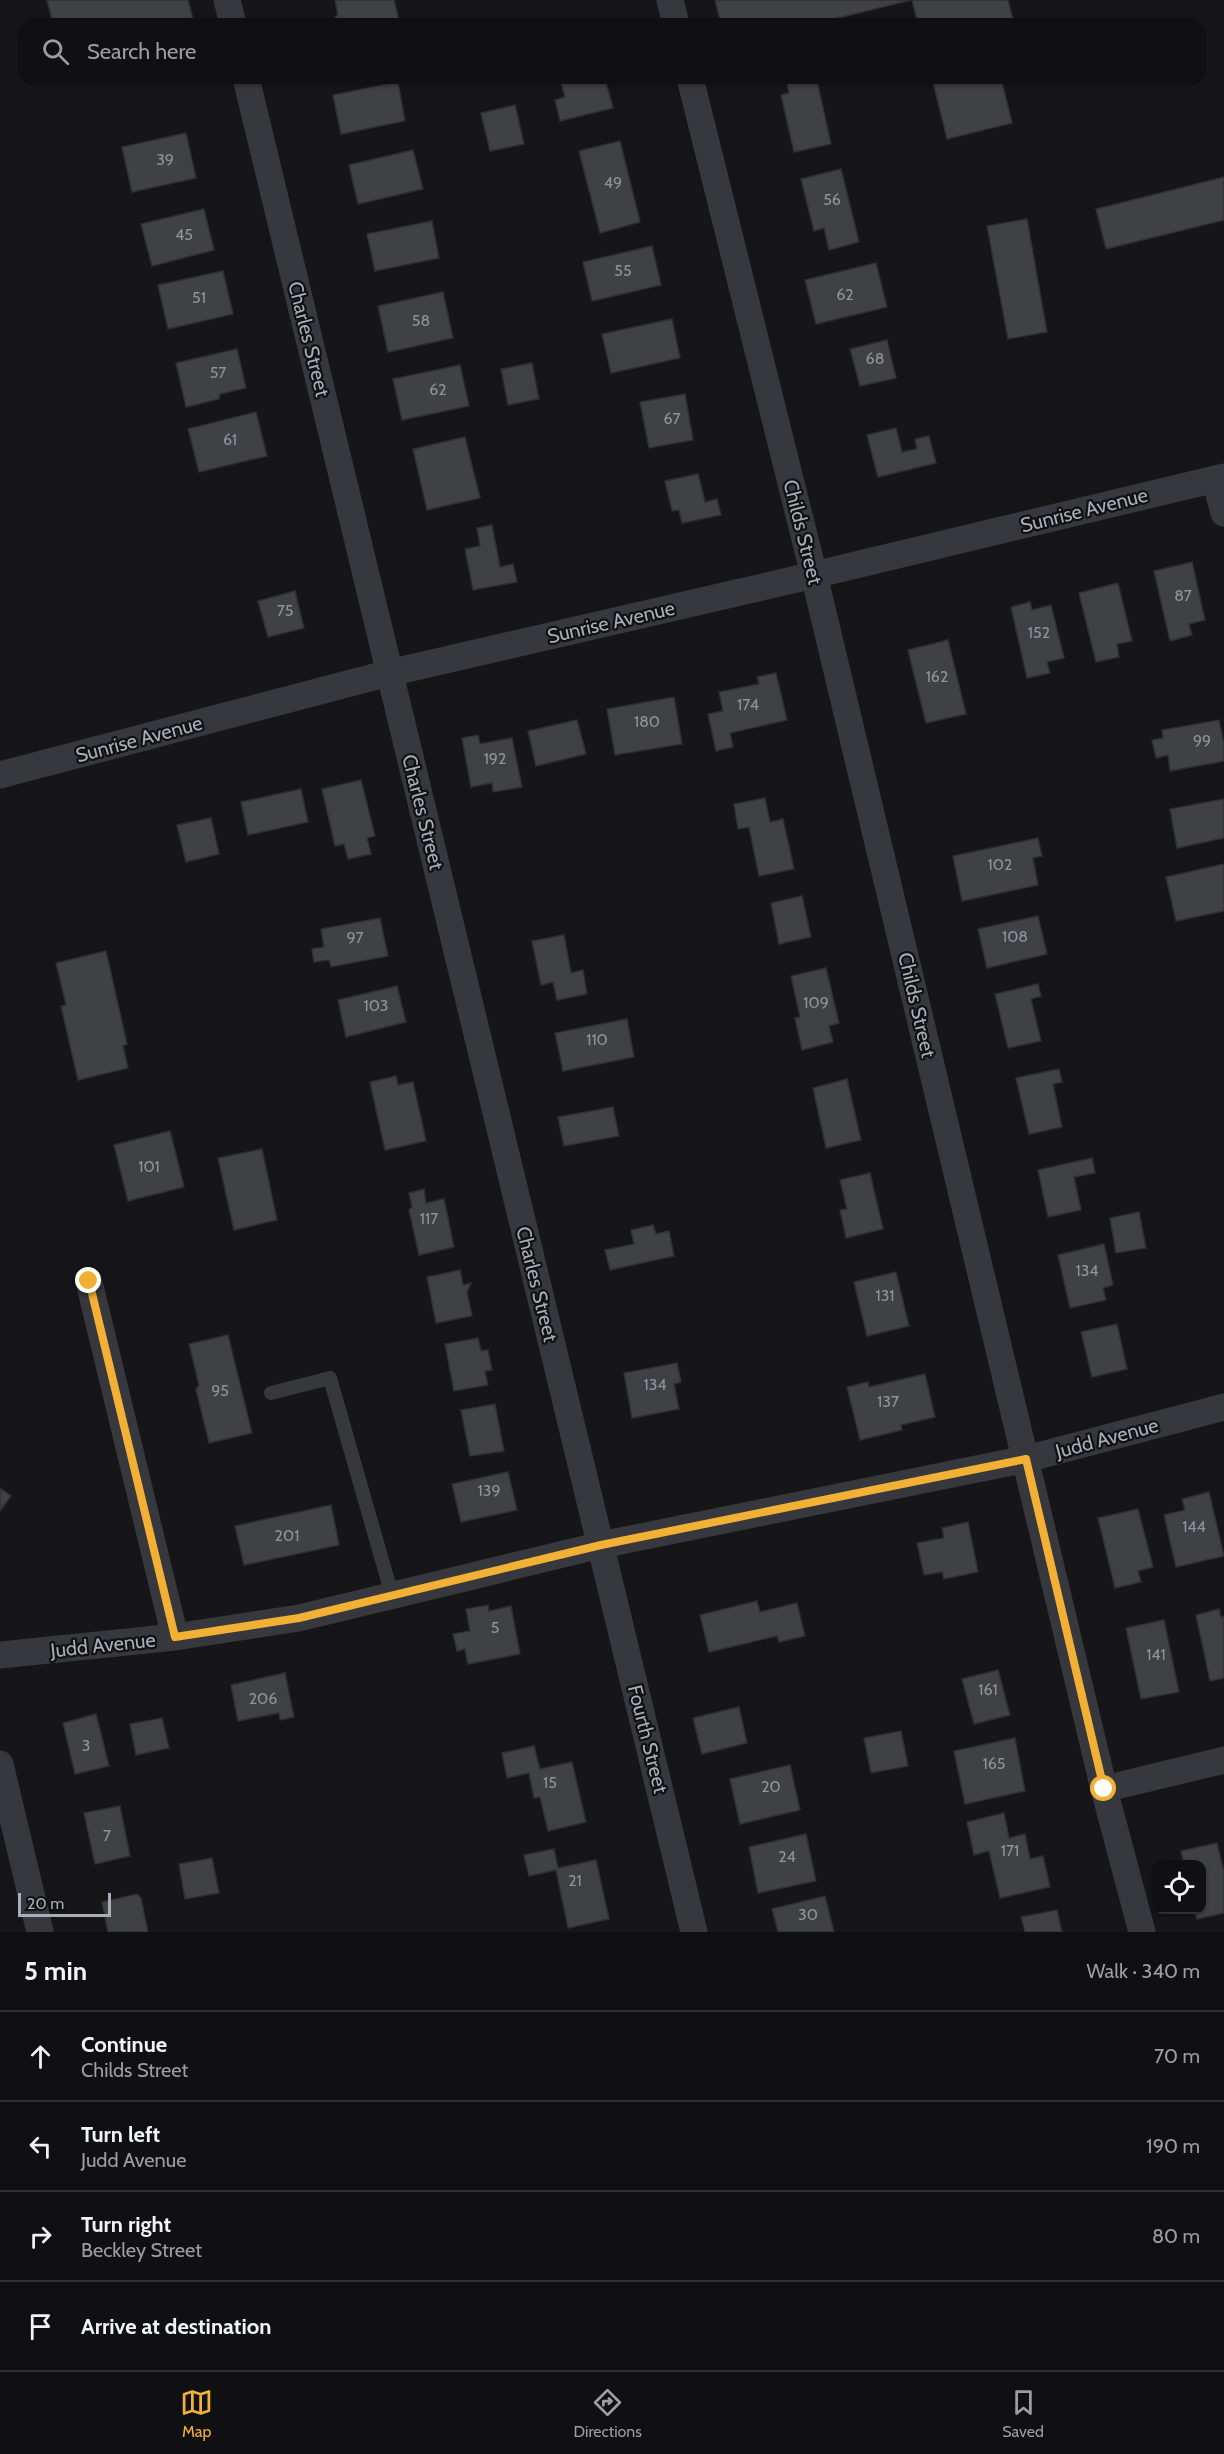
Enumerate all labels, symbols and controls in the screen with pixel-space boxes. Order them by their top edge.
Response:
search box [18,18,1206,84]
icon: search [39,35,72,68]
text: Search here [87,38,196,65]
house number: 39 [156,150,174,169]
house number: 49 [604,173,622,192]
house number: 56 [823,190,841,209]
house number: 45 [175,225,193,244]
house number: 55 [614,261,632,280]
street label: Charles Street [283,279,335,399]
house number: 62 [836,285,854,304]
house number: 51 [192,288,206,307]
house number: 58 [412,311,430,330]
house number: 68 [866,349,884,368]
house number: 57 [210,363,226,382]
house number: 62 [429,380,447,399]
house number: 67 [663,409,681,428]
house number: 61 [223,430,237,449]
street label: Childs Street [778,477,828,587]
street label: Sunrise Avenue [1018,483,1150,537]
house number: 87 [1174,586,1192,605]
street label: Sunrise Avenue [545,596,677,648]
house number: 75 [277,601,293,620]
house number: 152 [1028,623,1050,642]
house number: 162 [926,667,948,686]
house number: 174 [737,695,759,714]
street label: Sunrise Avenue [73,711,205,767]
house number: 180 [634,712,660,731]
house number: 99 [1193,731,1211,750]
house number: 192 [484,749,506,768]
street label: Charles Street [397,752,449,872]
house number: 102 [988,855,1012,874]
house number: 108 [1002,927,1028,946]
house number: 97 [346,928,364,947]
street label: Childs Street [893,950,941,1060]
house number: 109 [803,993,829,1012]
house number: 103 [363,996,389,1015]
house number: 110 [586,1030,608,1049]
house number: 101 [138,1157,160,1176]
house number: 117 [420,1209,438,1228]
street label: Charles Street [511,1224,563,1344]
house number: 134 [1075,1261,1099,1280]
route end [75,1267,101,1293]
house number: 131 [875,1286,895,1305]
house number: 134 [643,1375,667,1394]
house number: 95 [211,1381,229,1400]
house number: 137 [877,1392,899,1411]
street label: Judd Avenue [1052,1413,1161,1464]
house number: 139 [478,1481,500,1500]
house number: 144 [1182,1517,1206,1536]
house number: 201 [275,1526,299,1545]
house number: 5 [491,1618,499,1637]
street label: Judd Avenue [48,1628,157,1663]
house number: 141 [1146,1645,1166,1664]
house number: 161 [978,1680,998,1699]
street label: Fourth Street [623,1682,673,1796]
house number: 206 [249,1689,277,1708]
house number: 3 [82,1736,90,1755]
house number: 165 [983,1754,1005,1773]
house number: 15 [543,1773,557,1792]
route start [1090,1775,1116,1801]
house number: 20 [761,1777,781,1796]
house number: 7 [103,1826,111,1845]
house number: 171 [1001,1841,1019,1860]
house number: 24 [778,1847,796,1866]
map controls [1152,1860,1206,1914]
button: locate [1152,1860,1206,1914]
house number: 21 [568,1871,582,1890]
scale bar [18,1890,111,1918]
text: 20 m [27,1894,64,1913]
house number: 30 [798,1905,818,1924]
text: 5 min [24,1955,87,1987]
text: Walk · 340 m [1086,1959,1200,1983]
text: Continue [81,2031,167,2058]
icon: ahead [24,2040,57,2073]
text: 70 m [1154,2044,1200,2068]
text: Childs Street [81,2058,188,2082]
text: Turn left [81,2121,160,2148]
icon: left [24,2130,57,2163]
text: 190 m [1146,2134,1200,2158]
text: Judd Avenue [81,2148,186,2172]
text: Turn right [81,2211,171,2238]
icon: right [24,2220,57,2253]
text: 80 m [1152,2224,1200,2248]
text: Beckley Street [81,2238,202,2262]
icon: arrive [24,2310,57,2343]
text: Arrive at destination [81,2313,271,2340]
tab: Map [180,2386,213,2441]
tab: Directions [574,2386,642,2441]
tab: Saved [1002,2386,1044,2441]

